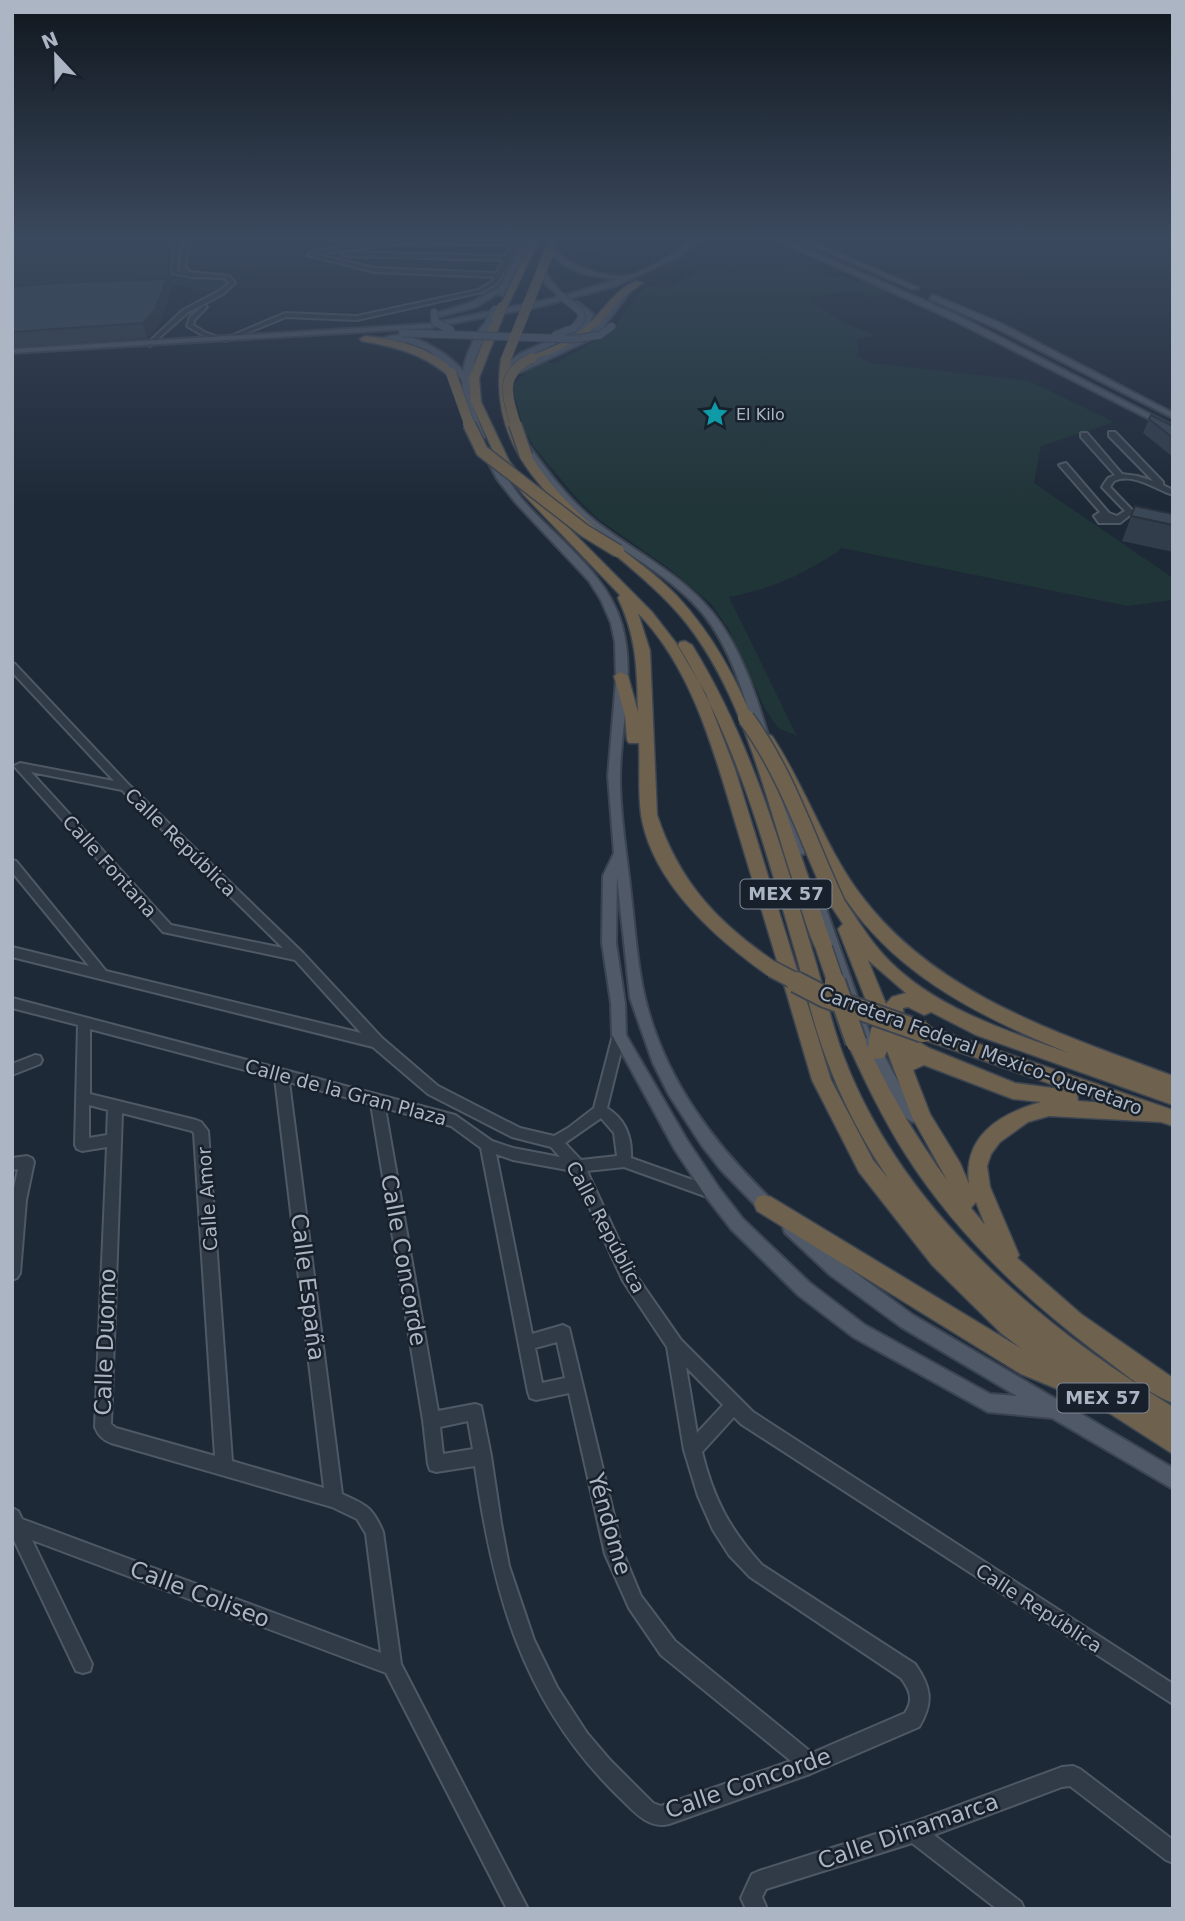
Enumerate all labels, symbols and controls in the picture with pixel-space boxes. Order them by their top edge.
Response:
north arrow [21,21,91,91]
text: N [38,27,61,53]
place icon: El Kilo [700,399,730,429]
place label: El Kilo [736,405,785,424]
street label: Calle República [121,783,241,901]
street label: Calle Fontana [58,810,162,922]
road number: MEX 57 [740,880,832,908]
street label: Carretera Federal Mexico-Queretaro [816,981,1146,1119]
street label: Calle de la Gran Plaza [243,1054,449,1130]
street label: Calle Amor [192,1146,222,1252]
street label: Calle República [562,1157,650,1297]
street label: Calle Concorde [376,1172,432,1348]
street label: Calle España [286,1212,330,1362]
street label: Calle Duomo [89,1268,121,1416]
road number: MEX 57 [1058,1384,1148,1413]
street label: Yéndome [583,1469,637,1578]
street label: Calle Coliseo [126,1555,274,1633]
street label: Calle República [972,1559,1106,1657]
street label: Calle Concorde [662,1742,834,1824]
street label: Calle Dinamarca [814,1788,1002,1874]

